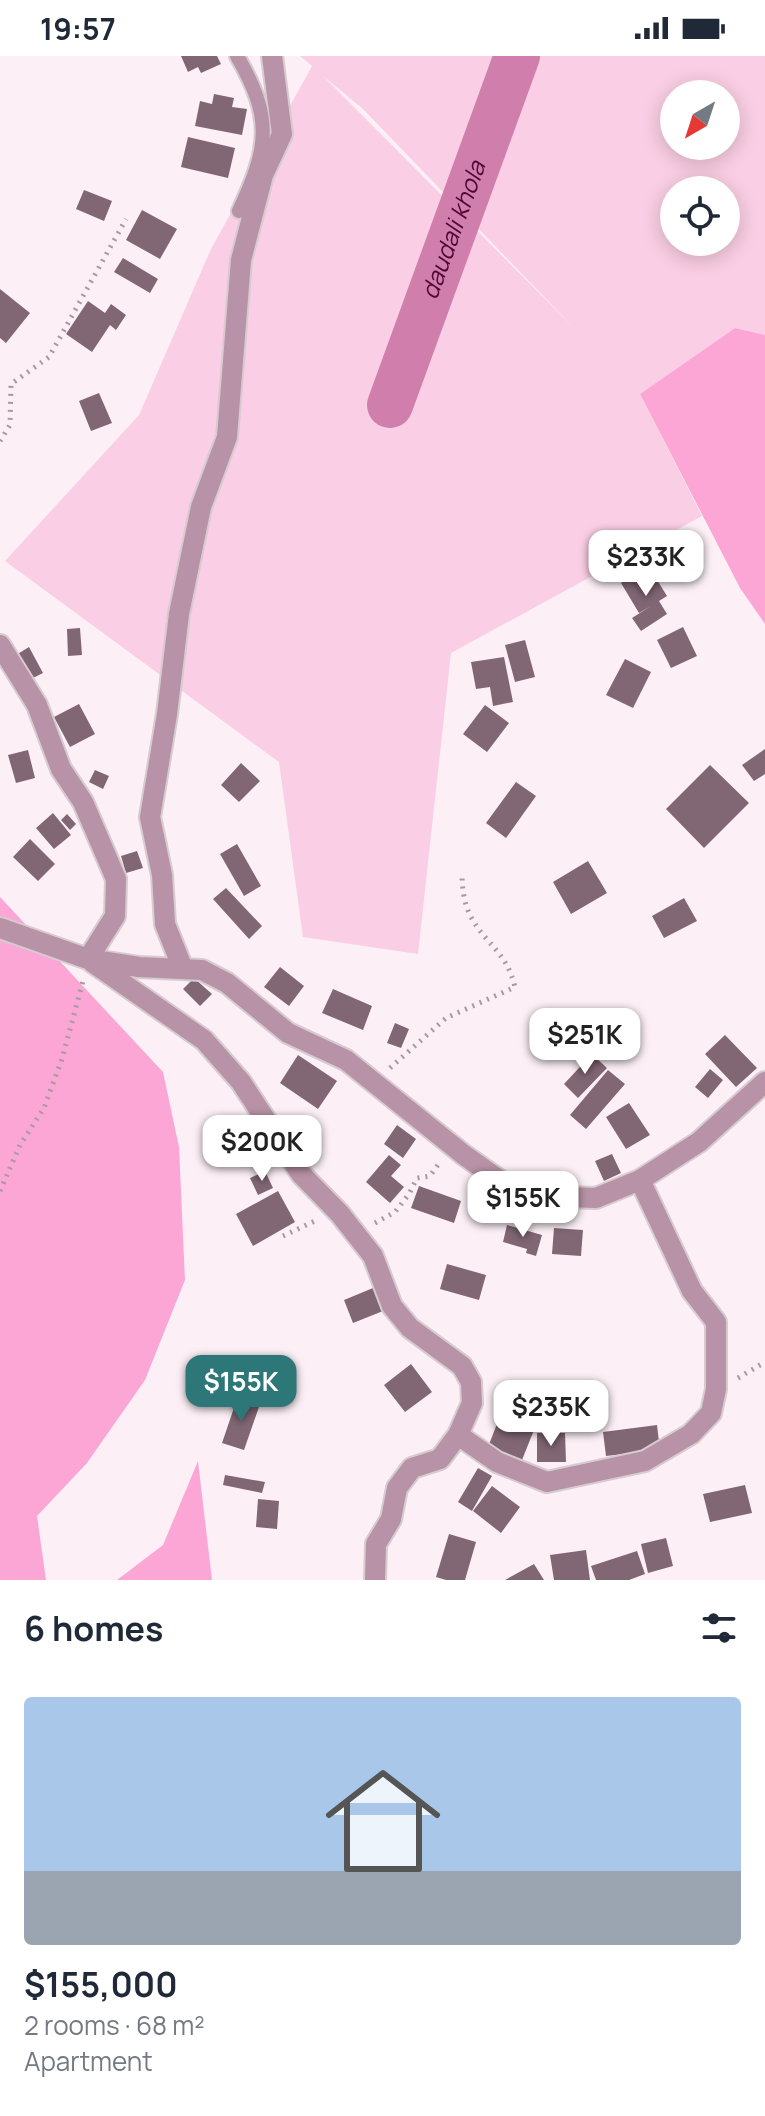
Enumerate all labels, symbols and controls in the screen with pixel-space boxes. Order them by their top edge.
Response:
text: 19:57 [40,8,116,49]
north arrow [660,80,740,160]
map controls [660,80,740,256]
water label: daudali khola [412,154,493,303]
button: locate [660,176,740,256]
pin: $233K [590,530,702,598]
text: $233K [607,538,685,574]
pin: $251K [529,1008,641,1076]
text: $251K [547,1016,623,1052]
pin: $200K [206,1115,318,1183]
text: $200K [221,1123,303,1159]
pin: $155K [467,1171,579,1239]
text: $155K [485,1179,561,1215]
pin: $155K [185,1355,297,1423]
text: $155K [203,1363,279,1399]
pin: $235K [495,1380,607,1448]
text: $235K [512,1388,591,1424]
text: 6 homes [24,1605,163,1651]
icon: filters [697,1606,741,1650]
icon: home [311,1749,455,1893]
text: $155,000 [24,1961,178,2007]
text: 2 rooms · 68 m² [24,2007,205,2043]
text: Apartment [24,2043,153,2079]

